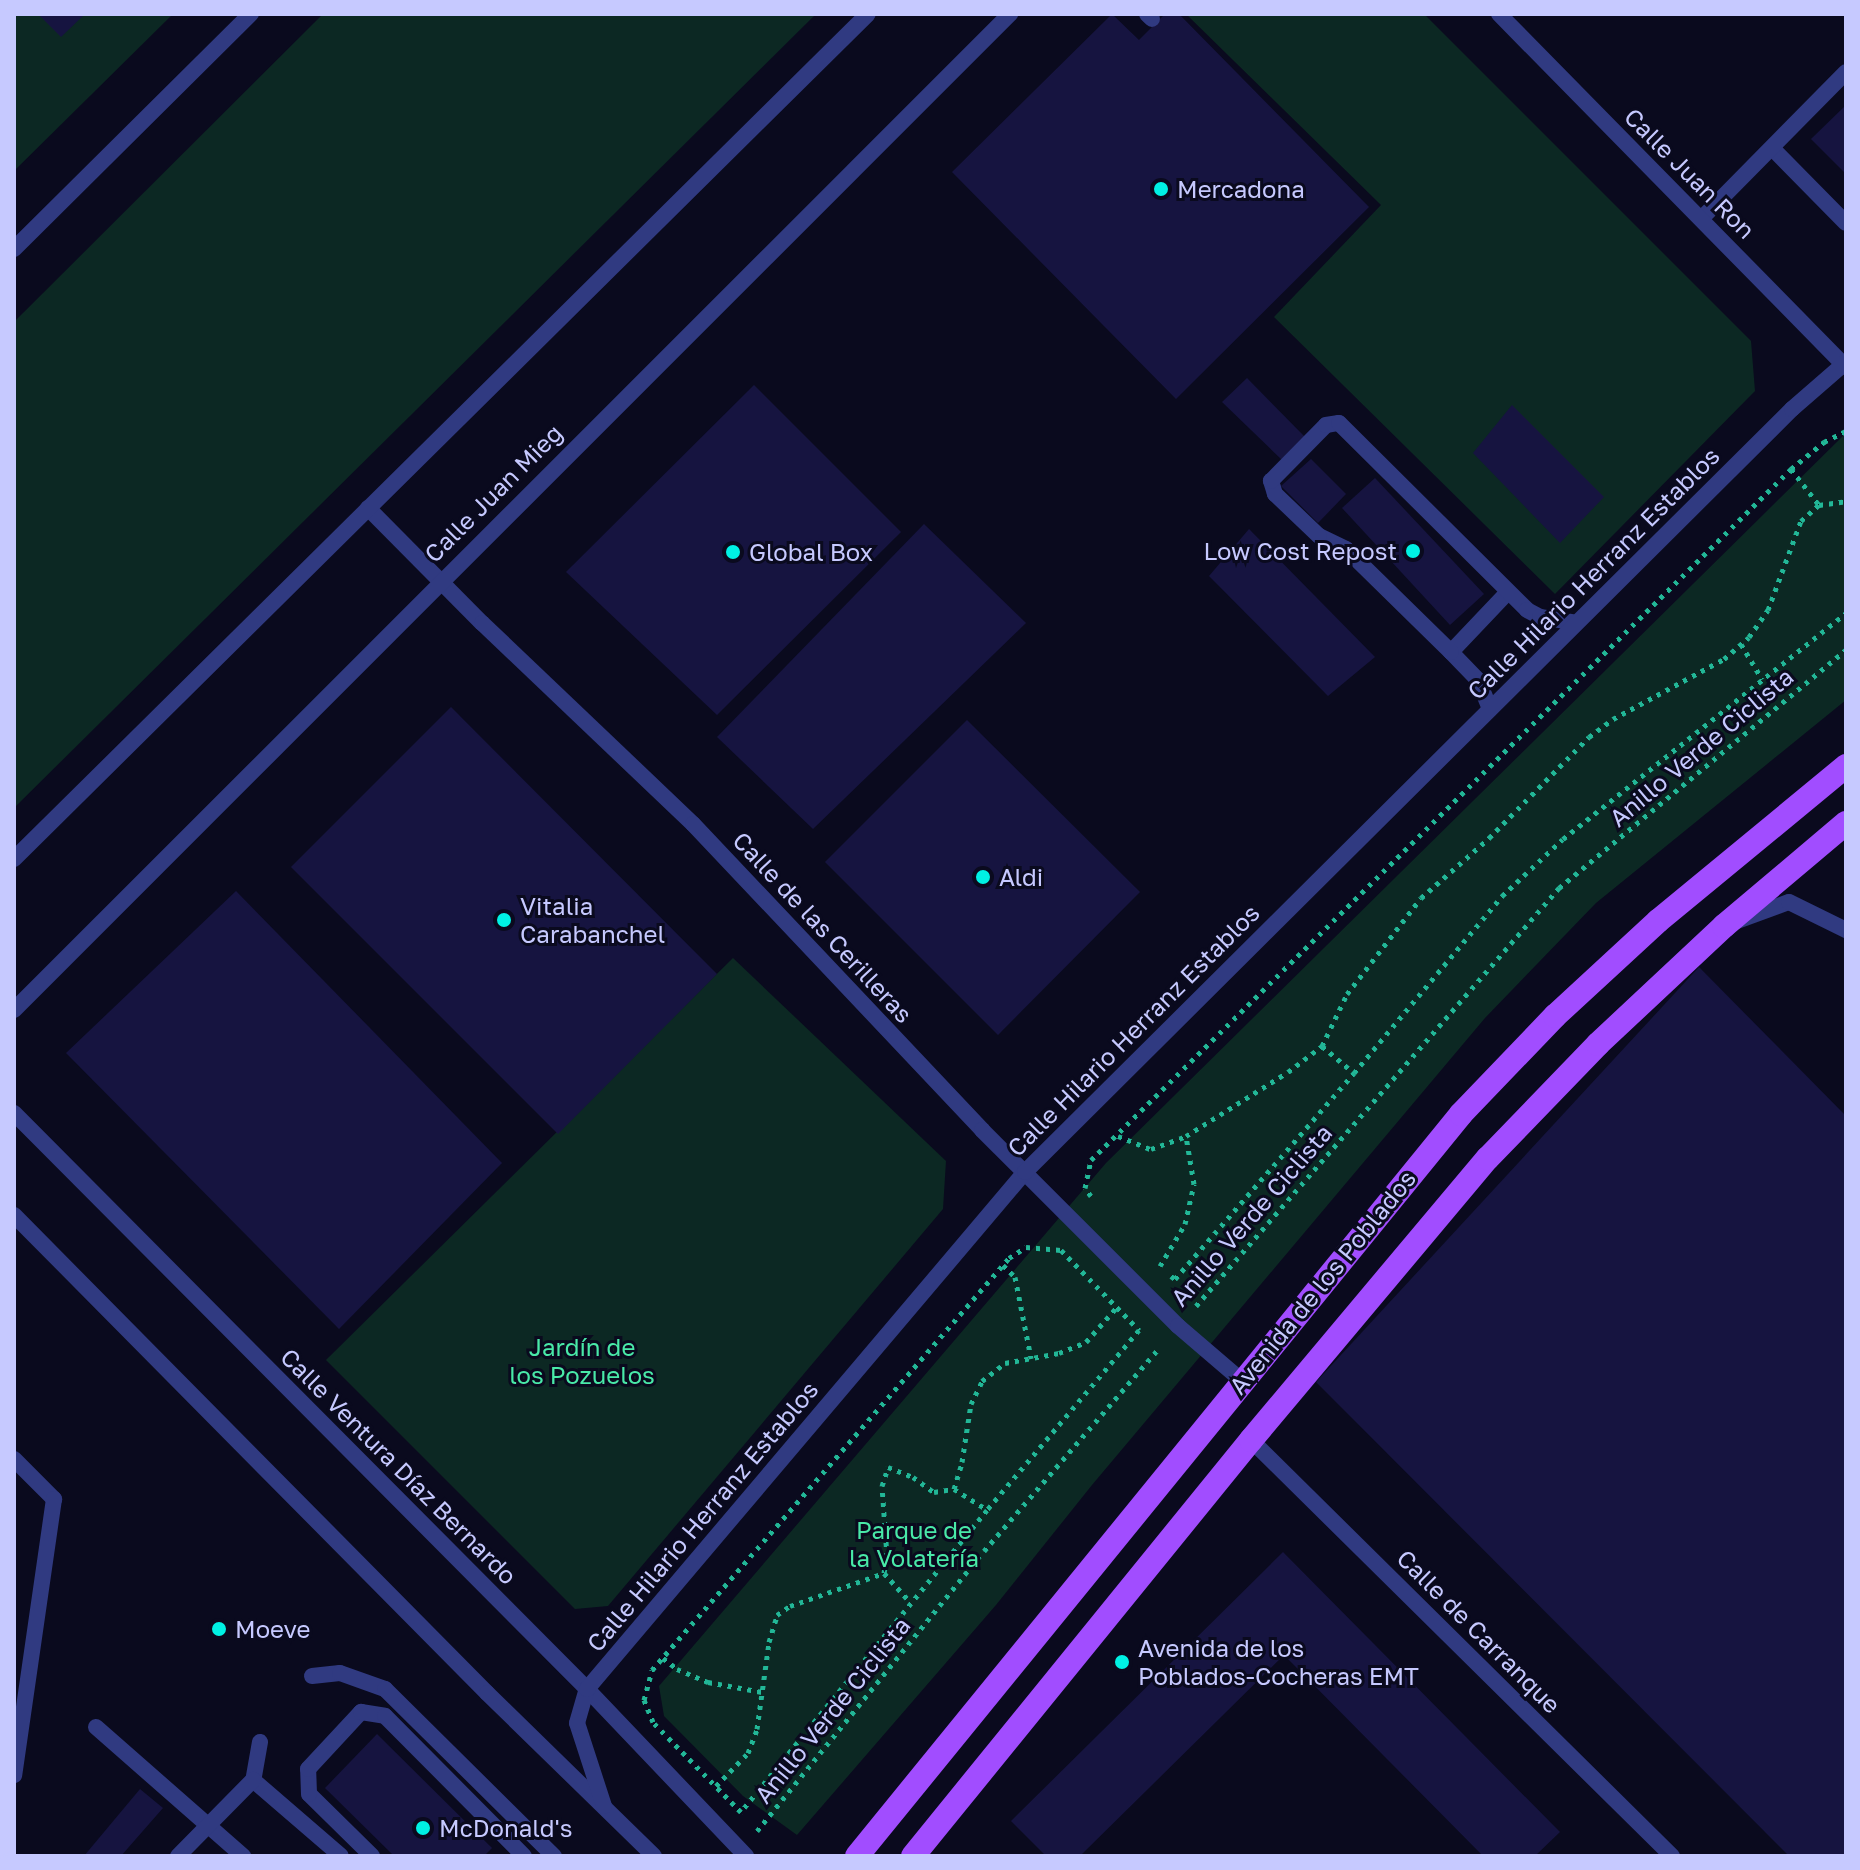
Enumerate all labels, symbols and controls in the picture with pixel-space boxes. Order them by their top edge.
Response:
street label: Calle Juan Ron [1619,102,1761,244]
place label: Mercadona [1177,175,1305,203]
marker: Mercadona [1152,180,1170,198]
street label: Calle Juan Mieg [418,418,568,568]
street label: Calle Hilario Herranz Establos [1461,441,1725,705]
place label: Low Cost Repost [1203,537,1397,565]
place label: Global Box [749,538,873,566]
marker: Low Cost Repost [1404,542,1422,560]
marker: Global Box [724,543,742,561]
street label: Anillo Verde Ciclista [1603,662,1799,832]
street label: Calle de las Cerilleras [727,826,919,1028]
place label: Aldi [999,863,1043,891]
marker: Aldi [974,868,992,886]
place label: Vitalia Carabanchel [520,892,665,948]
street label: Calle Hilario Herranz Establos [1001,898,1265,1162]
marker: Vitalia Carabanchel [495,911,513,929]
street label: Anillo Verde Ciclista [1164,1118,1338,1312]
street label: Avenida de los Poblados [1223,1164,1421,1400]
park label: Jardín de los Pozuelos [509,1333,655,1389]
street label: Calle Ventura Díaz Bernardo [275,1342,523,1590]
street label: Calle Hilario Herranz Establos [580,1375,824,1657]
park label: Parque de la Volatería [849,1516,979,1572]
street label: Calle de Carranque [1391,1543,1567,1719]
street label: Anillo Verde Ciclista [748,1611,916,1809]
place label: Moeve [235,1615,310,1643]
marker: Moeve [210,1620,228,1638]
place label: Avenida de los Poblados-Cocheras EMT [1138,1634,1419,1690]
marker: Avenida de los Poblados-Cocheras EMT [1113,1653,1131,1671]
place label: McDonald's [439,1814,572,1842]
marker: McDonald's [414,1819,432,1837]

